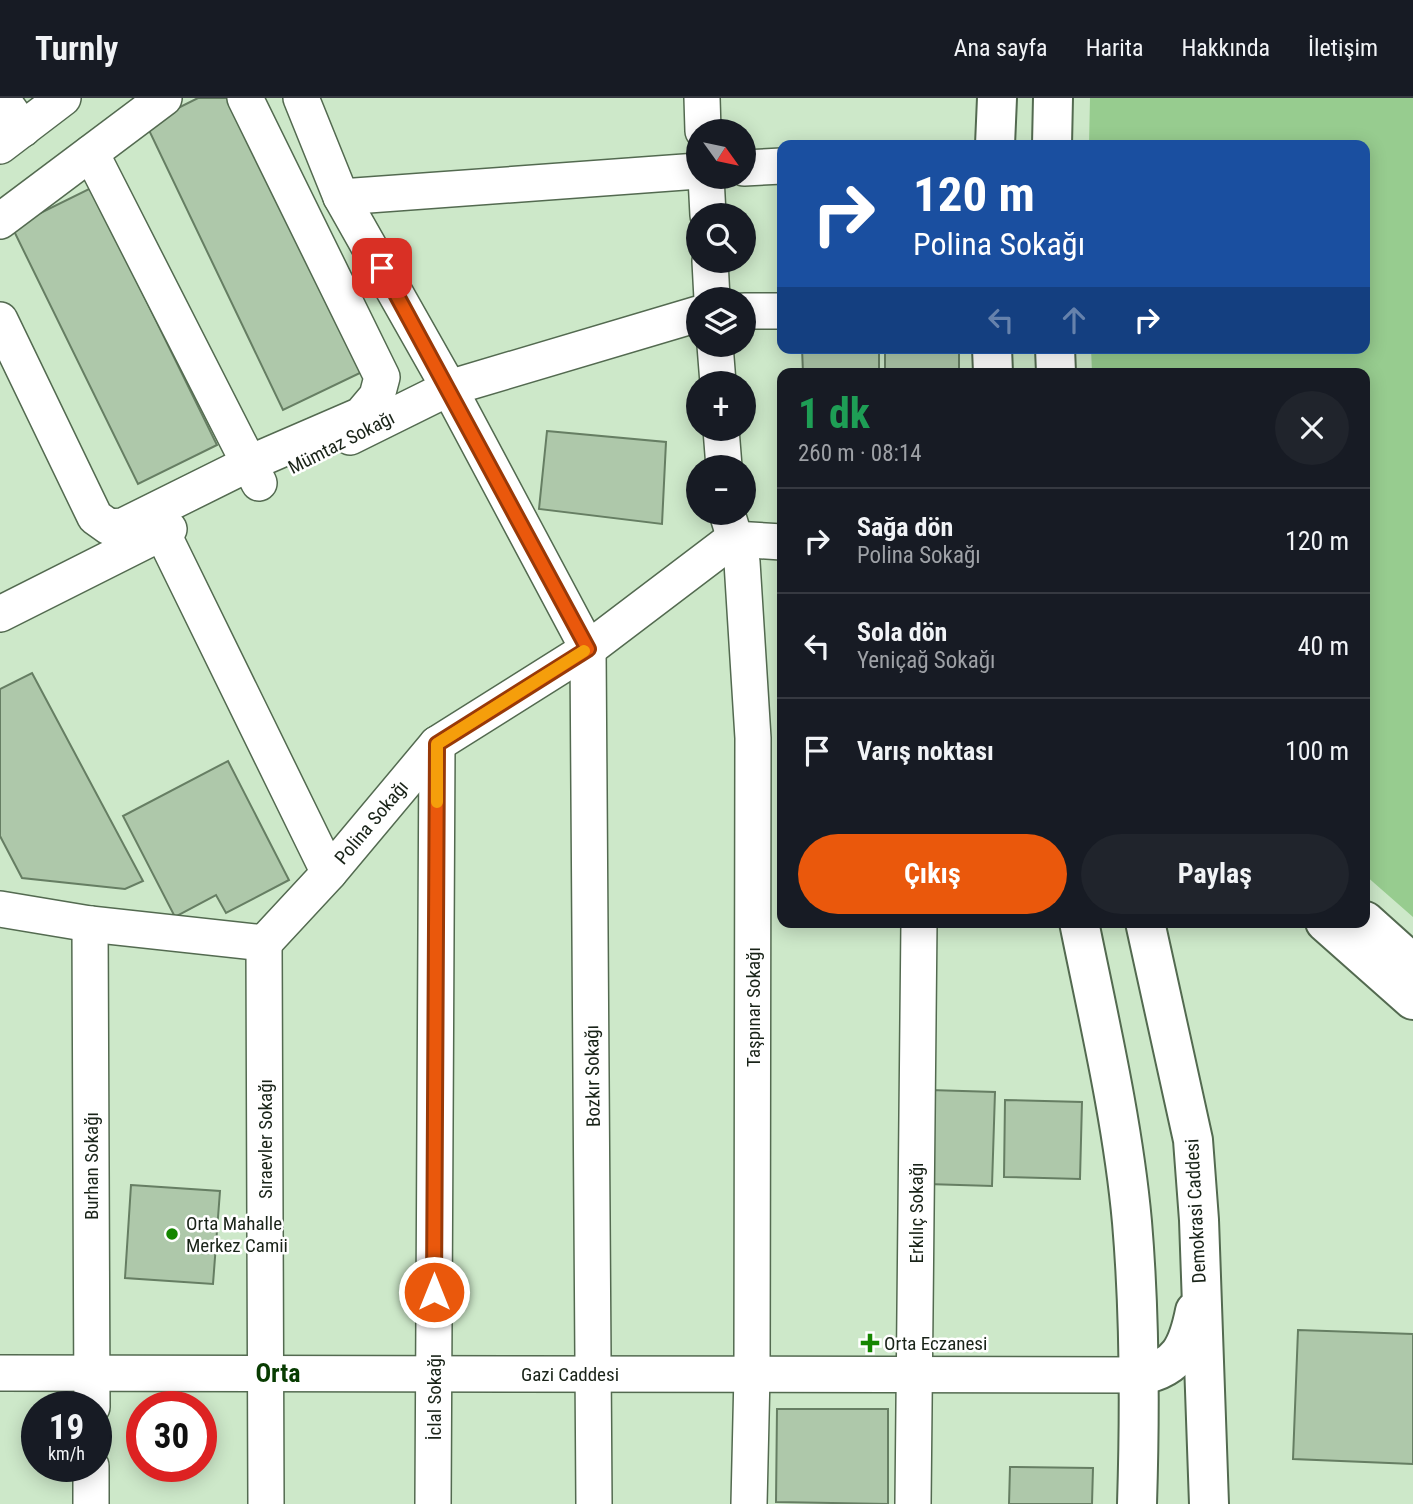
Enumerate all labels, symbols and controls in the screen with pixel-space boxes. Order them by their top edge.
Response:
text: Turnly [35,29,118,68]
text: Ana sayfa [954,34,1048,62]
text: Harita [1086,34,1143,62]
text: Hakkında [1181,34,1270,62]
text: İletişim [1308,34,1378,62]
north arrow [686,119,756,189]
map controls [686,119,756,525]
text: 120 m [913,166,1035,223]
icon: right [798,168,889,259]
button: search [686,203,756,273]
text: Polina Sokağı [913,225,1085,263]
pin [352,238,412,298]
icon: arrive [363,249,401,287]
button: layers [686,287,756,357]
icon: left [982,301,1020,339]
icon: ahead [1055,301,1093,339]
icon: right [1128,301,1166,339]
button: + [686,371,756,441]
text: 1 dk [798,389,870,438]
button: close [1275,391,1349,465]
street label: Mümtaz Sokağı [284,406,398,479]
text: 260 m · 08:14 [798,440,922,467]
button: − [686,455,756,525]
text: Sağa dön [857,512,953,542]
icon: right [798,522,836,560]
text: 120 m [1285,526,1349,556]
text: Polina Sokağı [857,542,981,569]
text: Sola dön [857,617,947,647]
icon: left [798,627,836,665]
text: 40 m [1298,631,1349,661]
text: Yeniçağ Sokağı [857,647,995,674]
icon: arrive [798,732,836,770]
text: Varış noktası [857,736,994,766]
text: 100 m [1285,736,1349,766]
street label: Polina Sokağı [330,776,413,869]
button: Çıkış [798,834,1067,914]
button: Paylaş [1081,834,1349,914]
street label: Taşpınar Sokağı [742,947,765,1067]
street label: Bozkır Sokağı [580,1025,605,1127]
street label: Sıraevler Sokağı [254,1079,277,1199]
street label: Burhan Sokağı [80,1112,103,1220]
street label: Demokrasi Caddesi [1180,1138,1211,1284]
street label: Erkılıç Sokağı [905,1162,928,1264]
place label: Orta Mahalle Merkez Camii [186,1212,288,1257]
marker: Orta Mahalle Merkez Camii [164,1226,180,1242]
position arrow [397,1255,471,1329]
place label: Orta Eczanesi [884,1332,987,1355]
marker: Orta Eczanesi [862,1335,878,1351]
street label: İclal Sokağı [423,1354,446,1440]
district label: Orta [255,1358,301,1388]
street label: Gazi Caddesi [521,1363,619,1386]
speed limit sign: 30 [126,1391,217,1482]
text: 19 [49,1407,84,1448]
text: km/h [48,1443,85,1464]

